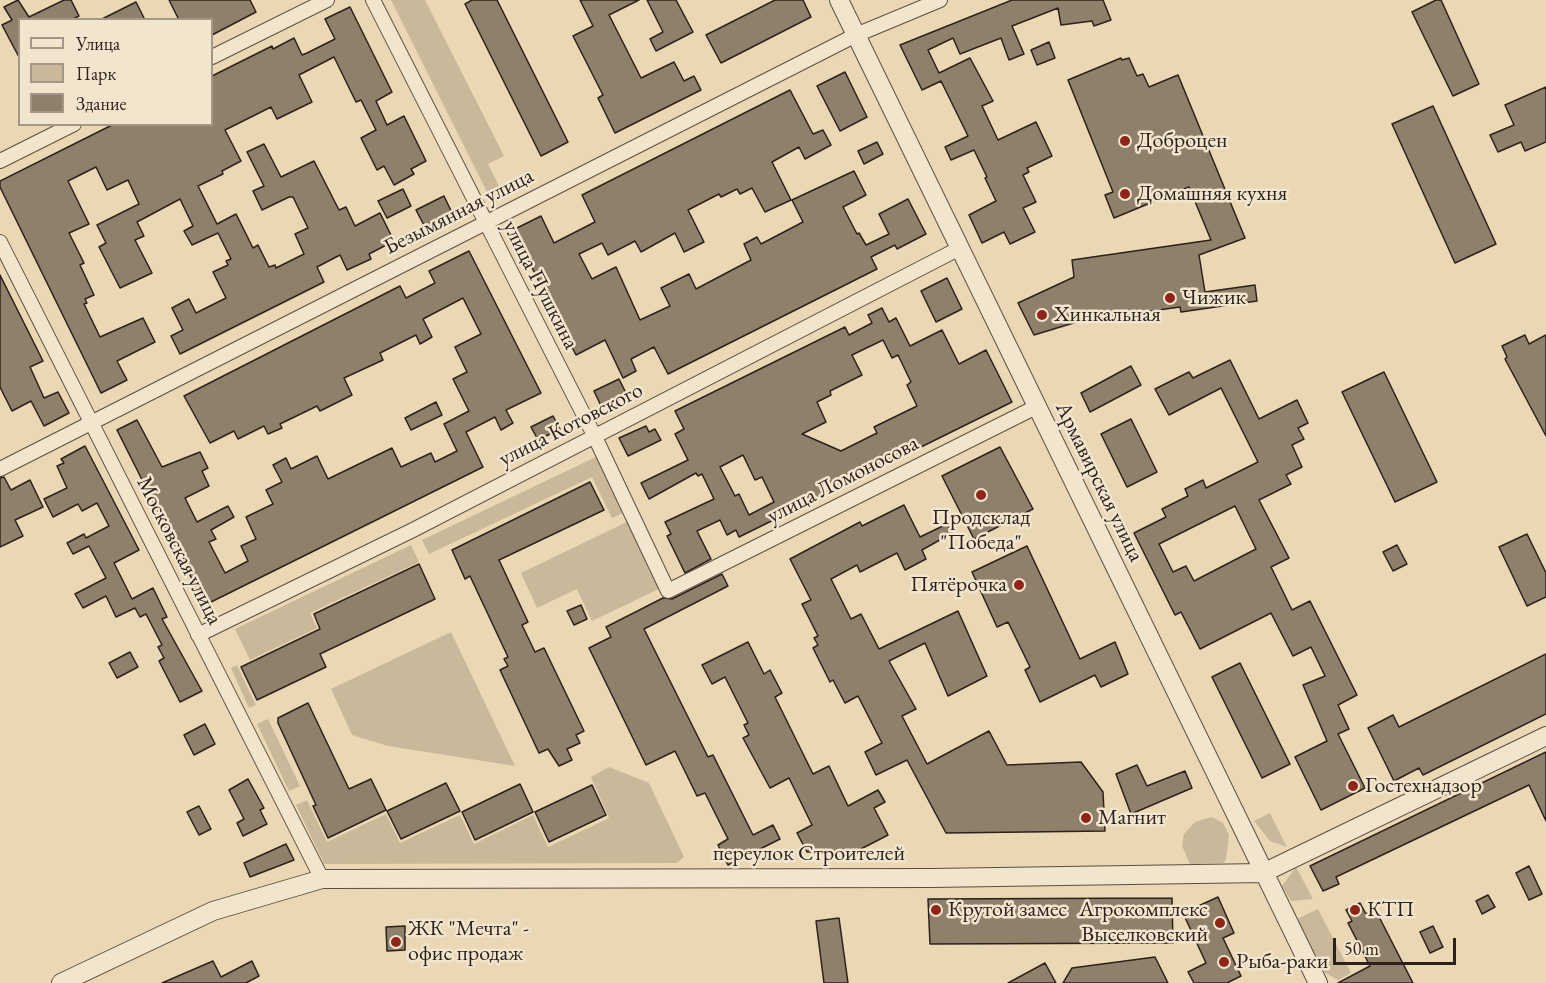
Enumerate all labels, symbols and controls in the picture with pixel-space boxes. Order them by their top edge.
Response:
legend [18,18,213,126]
text: Улица [76,32,120,55]
text: Парк [76,62,116,85]
text: Здание [76,92,126,115]
place label: Доброцен [1137,128,1227,154]
marker: Доброцен [1118,134,1132,148]
street label: Безымянная улица [380,163,538,261]
place label: Домашняя кухня [1137,181,1287,207]
marker: Домашняя кухня [1118,187,1132,201]
street label: улица Пушкина [496,216,584,354]
place label: Чижик [1182,285,1246,311]
marker: Чижик [1163,291,1177,305]
place label: Хинкальная [1054,302,1161,328]
marker: Хинкальная [1035,308,1049,322]
street label: улица Котовского [494,377,648,473]
street label: Армавирская улица [1049,398,1149,566]
street label: улица Ломоносова [763,430,923,530]
street label: Московская улица [130,473,228,629]
marker: Продсклад "Победа" [974,488,988,502]
place label: Продсклад "Победа" [932,505,1030,556]
place label: Пятёрочка [910,572,1007,598]
marker: Пятёрочка [1012,578,1026,592]
place label: Гостехнадзор [1365,773,1482,799]
marker: Гостехнадзор [1346,779,1360,793]
place label: Магнит [1098,805,1166,831]
marker: Магнит [1079,811,1093,825]
street label: переулок Строителей [713,841,905,867]
place label: Крутой замес [948,897,1067,923]
place label: Агрокомплекс Выселковский [1079,897,1208,948]
place label: КТП [1367,897,1414,923]
marker: Крутой замес [929,903,943,917]
marker: КТП [1348,903,1362,917]
place label: ЖК "Мечта" - офис продаж [408,916,529,968]
marker: Агрокомплекс Выселковский [1213,916,1227,930]
scale bar [1336,926,1459,964]
marker: ЖК "Мечта" - офис продаж [389,935,403,949]
text: 50 m [1344,937,1379,960]
place label: Рыба-раки [1236,949,1328,975]
marker: Рыба-раки [1217,955,1231,969]

